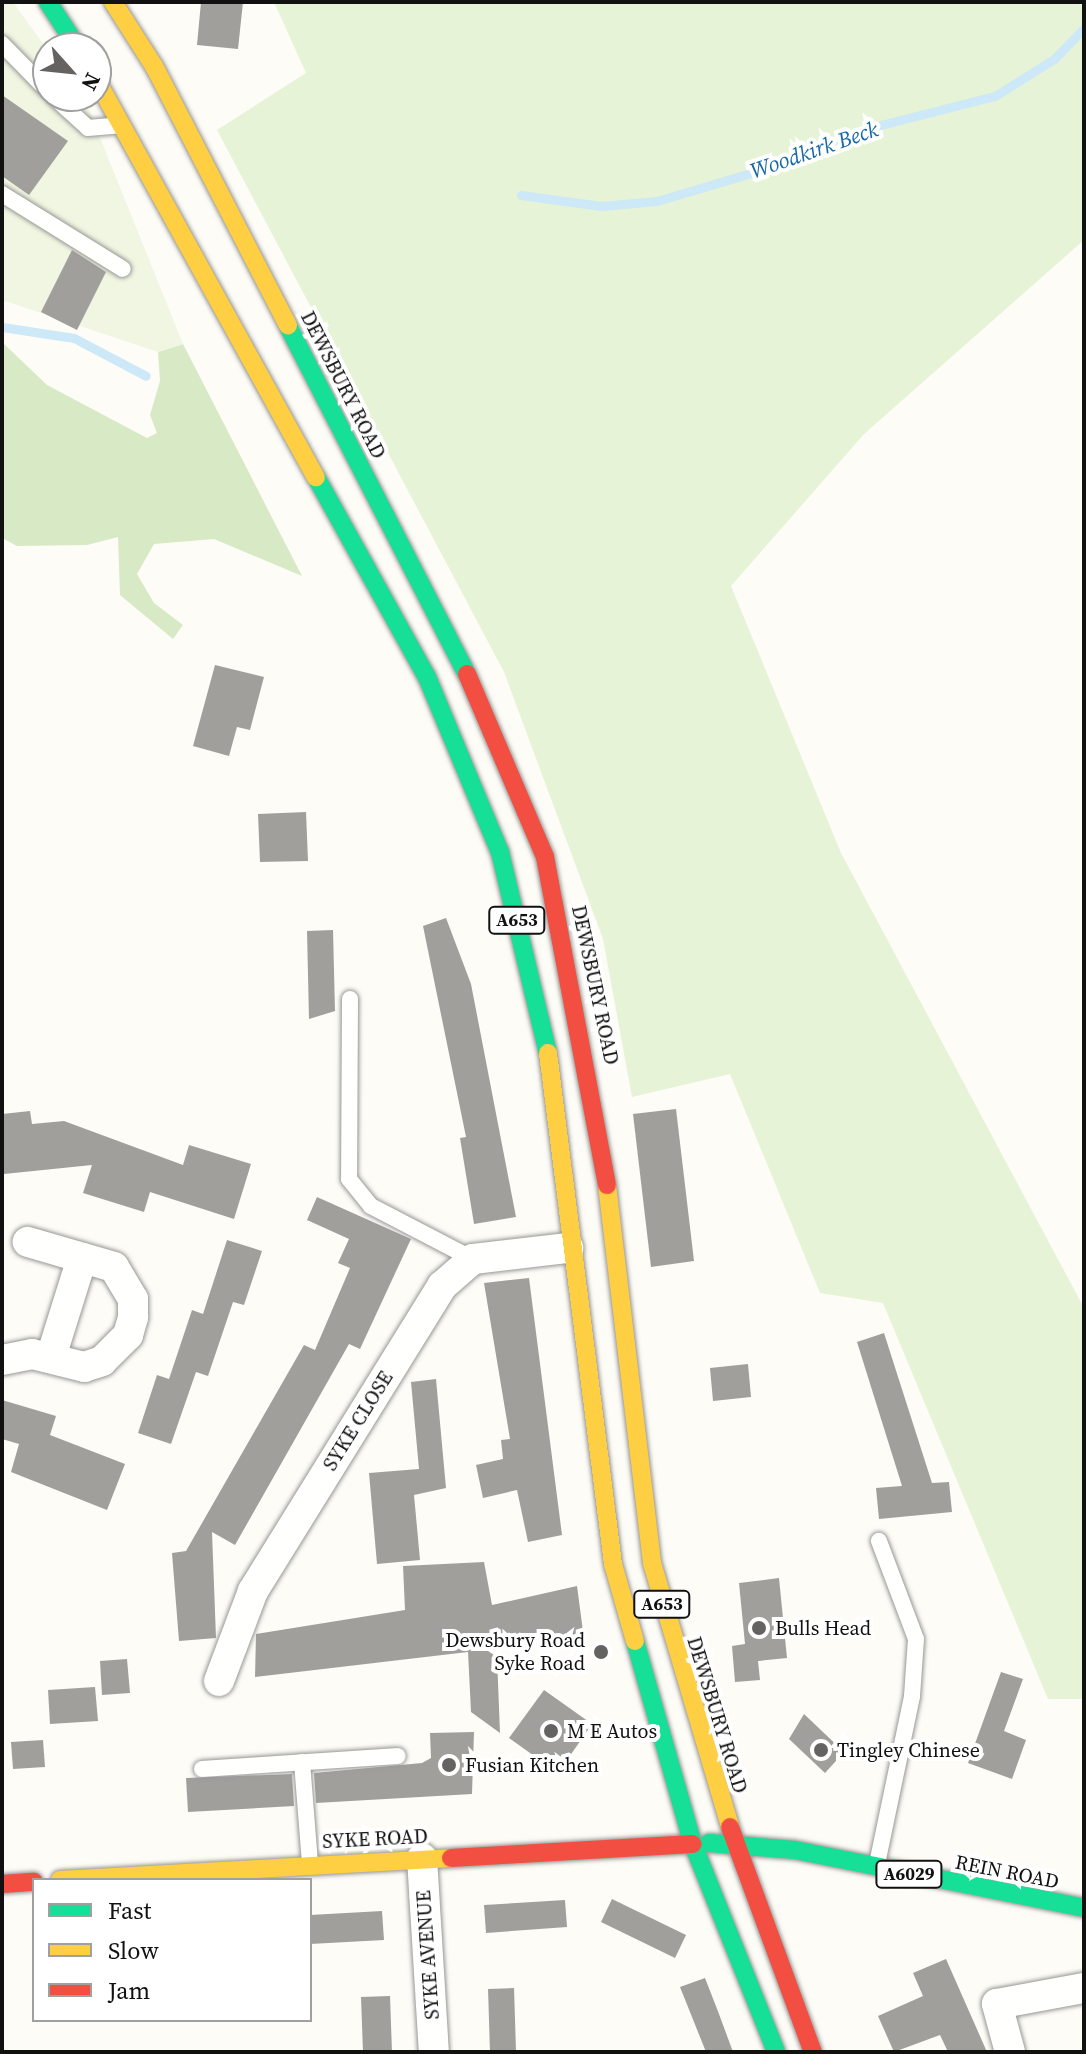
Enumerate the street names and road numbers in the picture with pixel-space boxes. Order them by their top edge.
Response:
street label: DEWSBURY ROAD [295,307,391,463]
street label: DEWSBURY ROAD [566,903,624,1067]
road number: A653 [487,906,547,934]
street label: SYKE CLOSE [318,1367,398,1475]
road number: A653 [632,1590,692,1618]
street label: DEWSBURY ROAD [682,1634,752,1796]
street label: SYKE ROAD [322,1824,428,1854]
street label: REIN ROAD [953,1850,1061,1894]
road number: A6029 [875,1860,943,1888]
street label: SYKE AVENUE [412,1890,444,2020]

